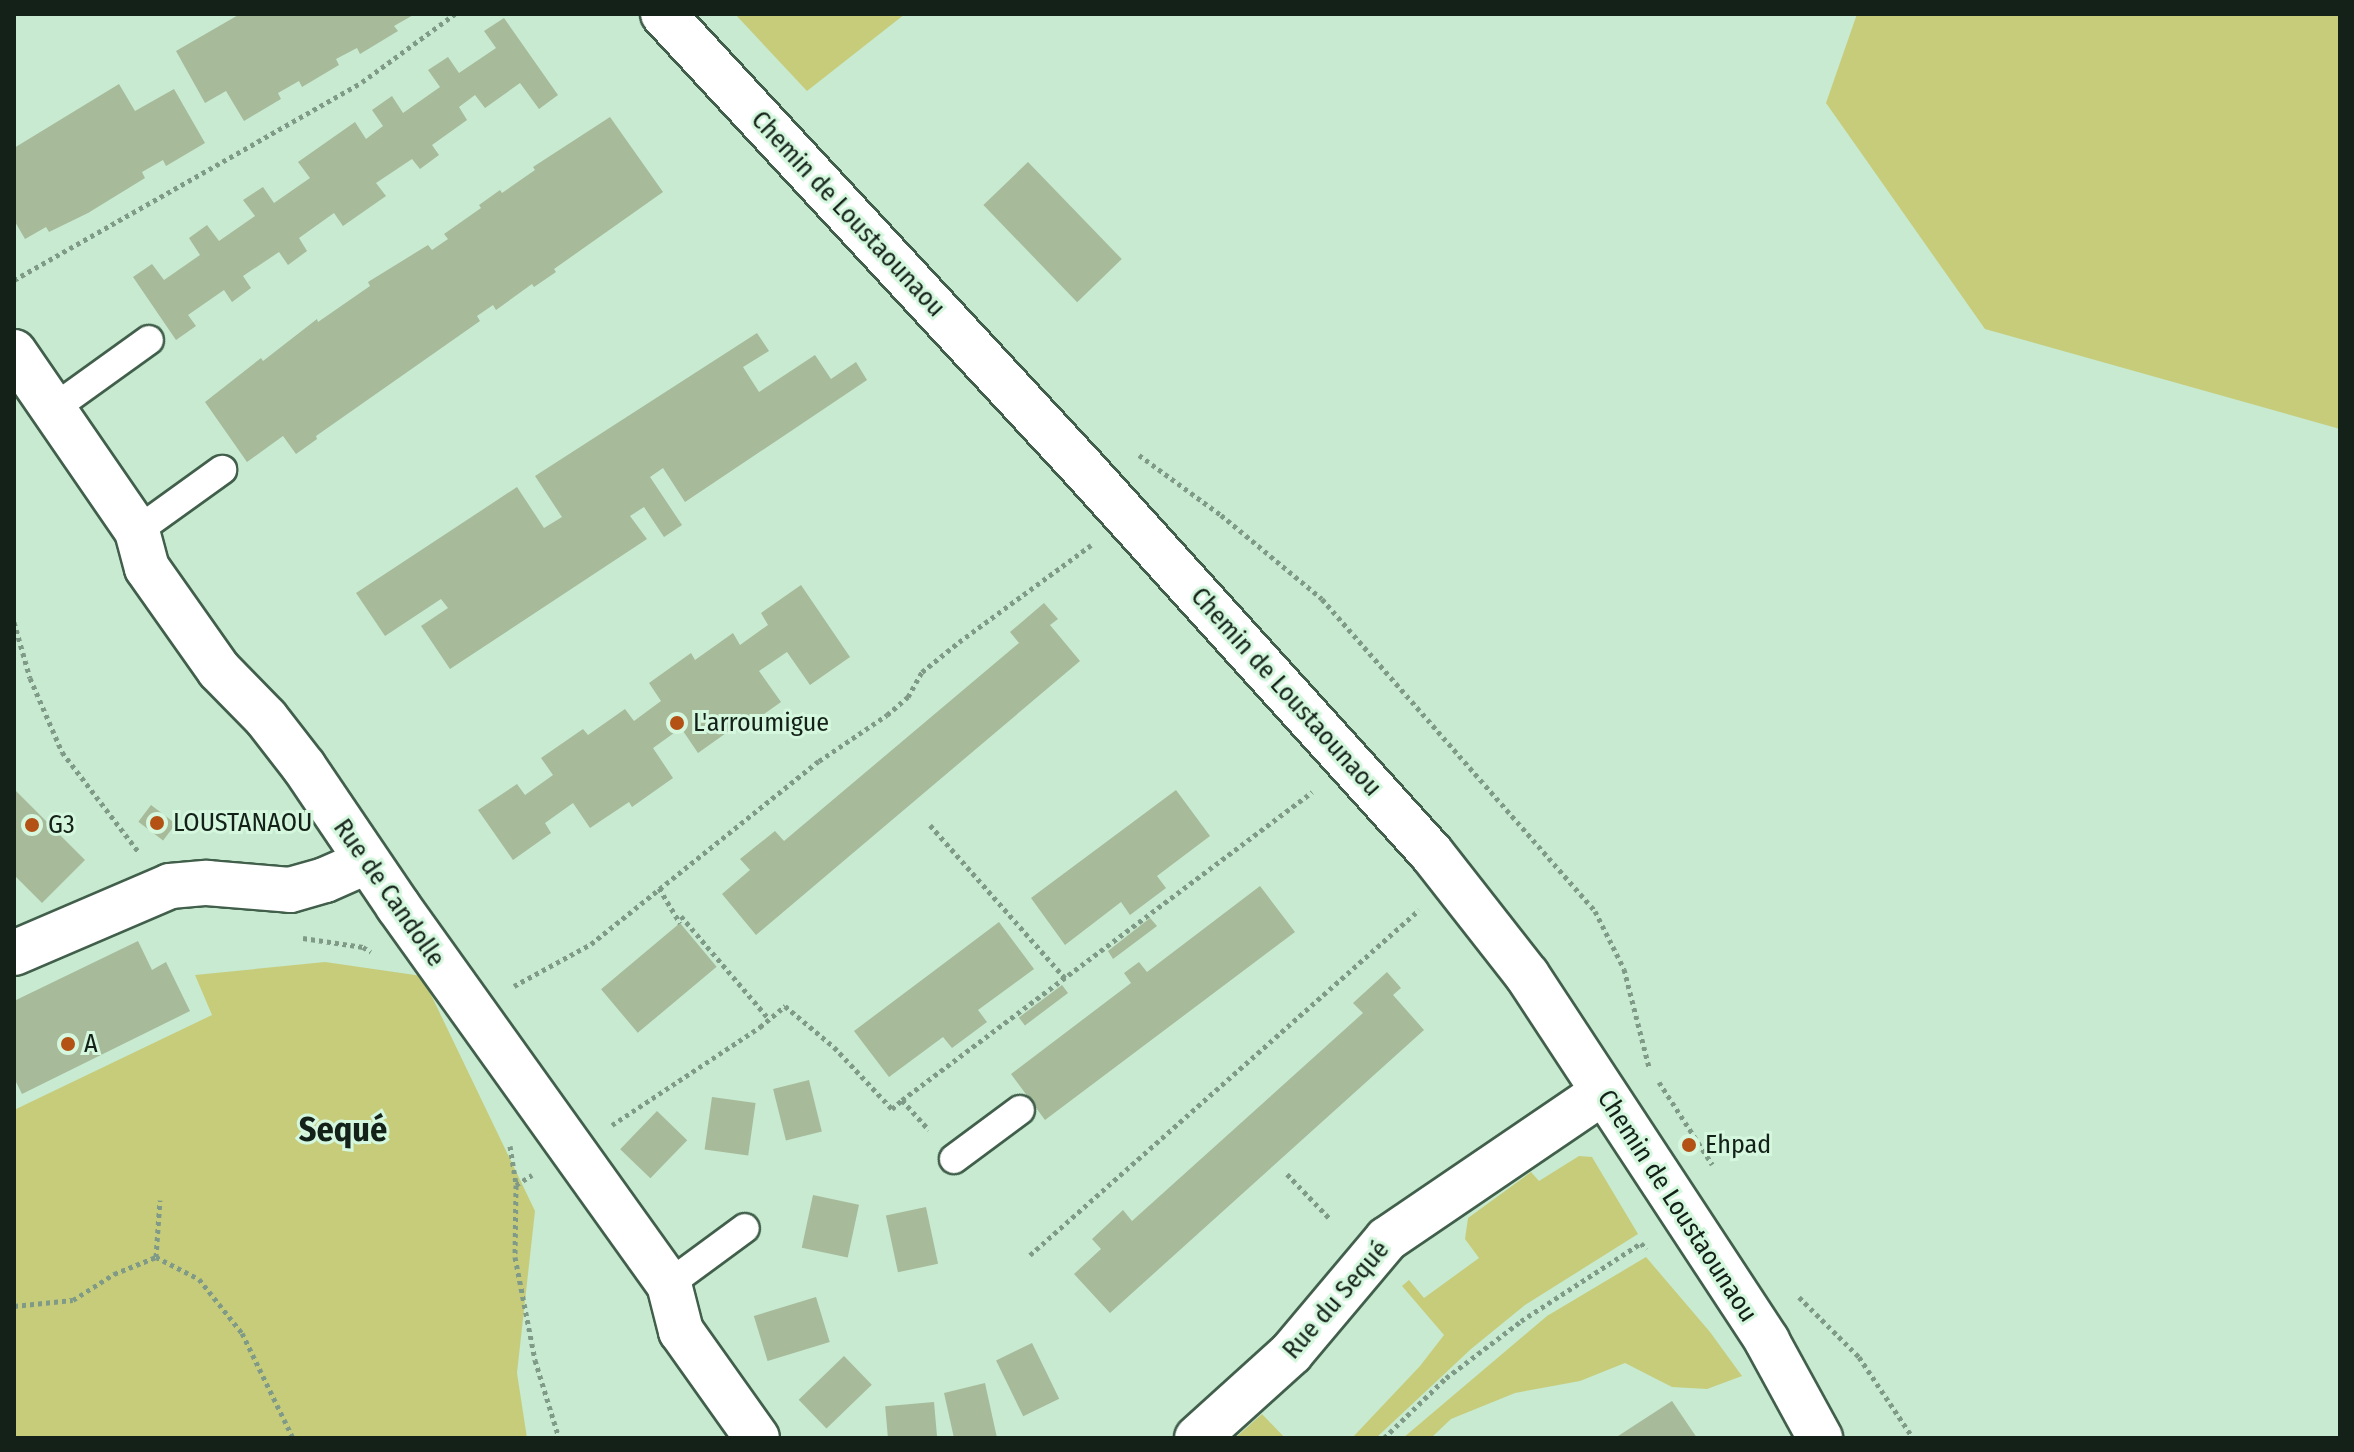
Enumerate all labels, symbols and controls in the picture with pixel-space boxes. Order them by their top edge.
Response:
street label: Chemin de Loustaounaou [744,105,952,323]
street label: Chemin de Loustaounaou [1184,581,1388,803]
place label: L'arroumigue [693,707,829,739]
marker: L'arroumigue [668,714,686,732]
place label: LOUSTANAOU [173,807,312,839]
place label: G3 [48,809,75,841]
street label: Rue de Candolle [327,813,451,973]
marker: LOUSTANAOU [148,814,166,832]
marker: G3 [23,816,41,834]
place label: A [84,1028,98,1060]
marker: A [59,1035,77,1053]
street label: Chemin de Loustaounaou [1590,1084,1764,1328]
district label: Sequé [299,1110,387,1150]
place label: Ehpad [1705,1129,1771,1161]
marker: Ehpad [1680,1136,1698,1154]
street label: Rue du Sequé [1276,1234,1396,1366]

